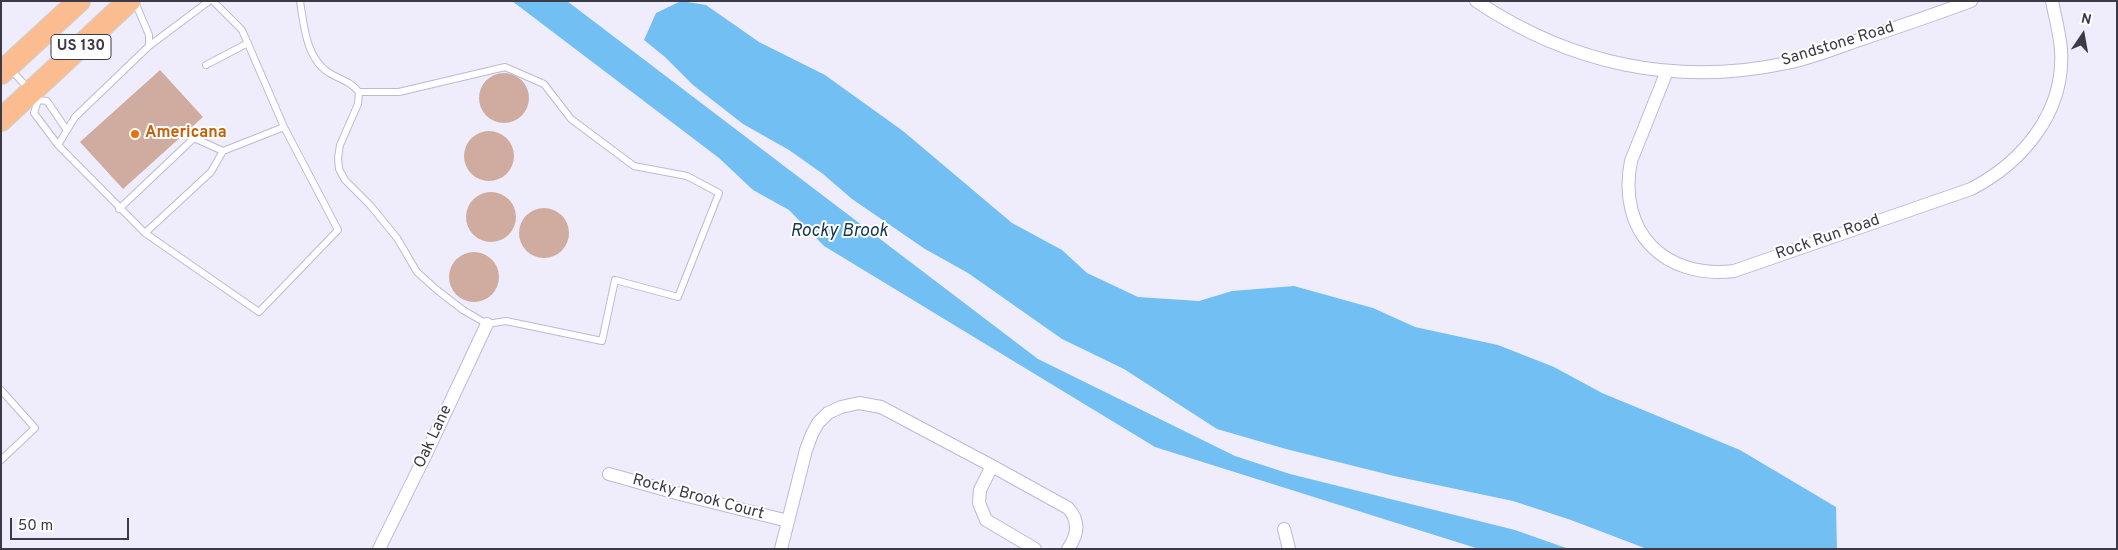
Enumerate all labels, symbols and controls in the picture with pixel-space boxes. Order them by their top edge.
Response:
north arrow [2058,10,2108,60]
text: N [2080,10,2093,29]
street label: Sandstone Road [1779,19,1897,71]
road number: US 130 [51,34,111,60]
place label: Americana [145,124,227,144]
marker: Americana [129,128,141,140]
street label: Rock Run Road [1773,211,1883,265]
water label: Rocky Brook [790,221,888,243]
street label: Oak Lane [411,402,457,472]
street label: Rocky Brook Court [630,471,766,525]
scale bar [12,508,131,540]
text: 50 m [18,517,53,536]

